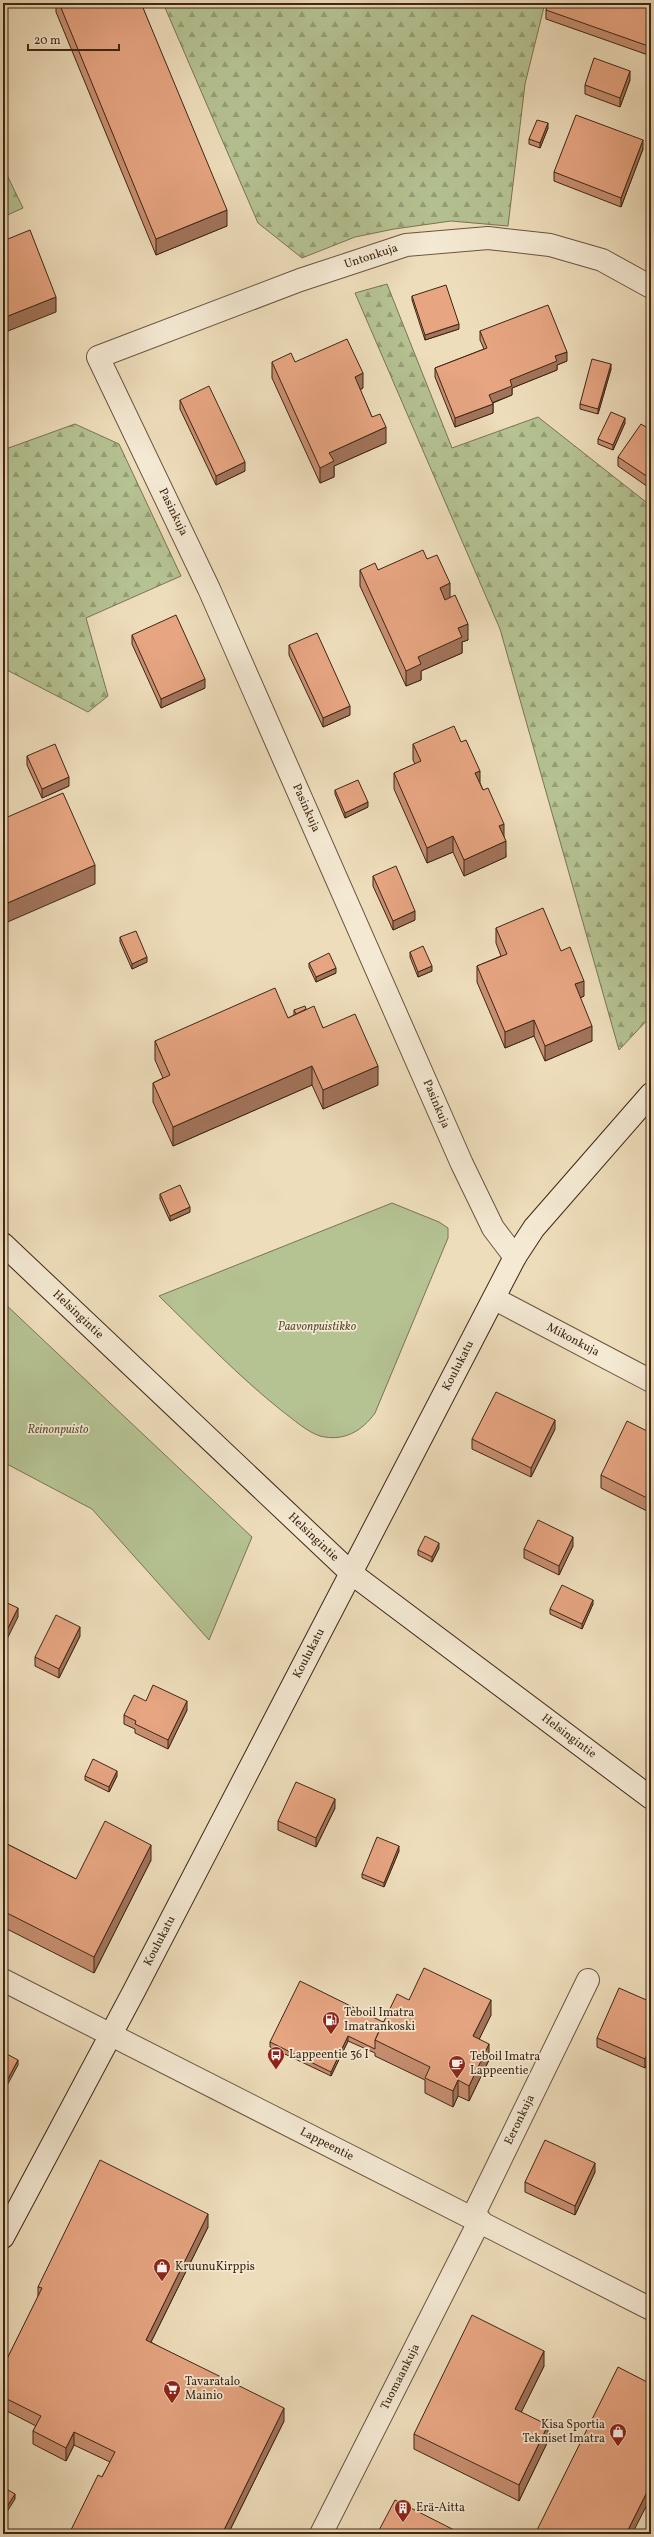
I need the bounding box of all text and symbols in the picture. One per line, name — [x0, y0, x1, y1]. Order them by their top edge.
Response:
scale bar — [28, 26, 119, 52]
text: 20 m — [34, 33, 61, 49]
street label: Untonkuja — [342, 240, 400, 273]
street label: Pasinkuja — [155, 485, 191, 539]
street label: Pasinkuja — [288, 781, 324, 835]
street label: Pasinkuja — [419, 1077, 453, 1131]
street label: Helsingintie — [49, 1287, 107, 1343]
park label: Paavonpuistikko — [278, 1319, 357, 1335]
street label: Mikonkuja — [544, 1319, 602, 1360]
street label: Koulukatu — [439, 1338, 478, 1394]
park label: Reinonpuisto — [27, 1422, 89, 1438]
street label: Helsingintie — [284, 1509, 343, 1566]
street label: Koulukatu — [290, 1625, 329, 1681]
street label: Helsingintie — [538, 1710, 600, 1762]
street label: Koulukatu — [140, 1913, 180, 1969]
place label: Teboil Imatra Imatrankoski — [344, 2005, 415, 2035]
fuel station icon: Teboil Imatra Imatrankoski — [321, 2010, 341, 2035]
bus stop icon: Lappeentie 36 I — [266, 2045, 286, 2070]
place label: Lappeentie 36 I — [289, 2047, 369, 2063]
place label: Teboil Imatra Lappeentie — [470, 2049, 540, 2079]
cafe icon: Teboil Imatra Lappeentie — [447, 2054, 467, 2079]
street label: Eeronkuja — [501, 2092, 539, 2148]
street label: Lappeentie — [297, 2124, 357, 2165]
shop icon: KruunuKirppis — [152, 2257, 172, 2282]
place label: KruunuKirppis — [175, 2259, 255, 2275]
street label: Tuomaankuja — [377, 2341, 424, 2413]
place label: Tavaratalo Mainio — [185, 2374, 240, 2404]
supermarket icon: Tavaratalo Mainio — [162, 2379, 182, 2404]
place label: Kisa Sportia Tekniset Imatra — [522, 2417, 605, 2447]
shop icon: Kisa Sportia Tekniset Imatra — [608, 2422, 628, 2447]
building icon: Erä-Aitta — [393, 2498, 413, 2523]
place label: Erä-Aitta — [416, 2500, 465, 2516]

